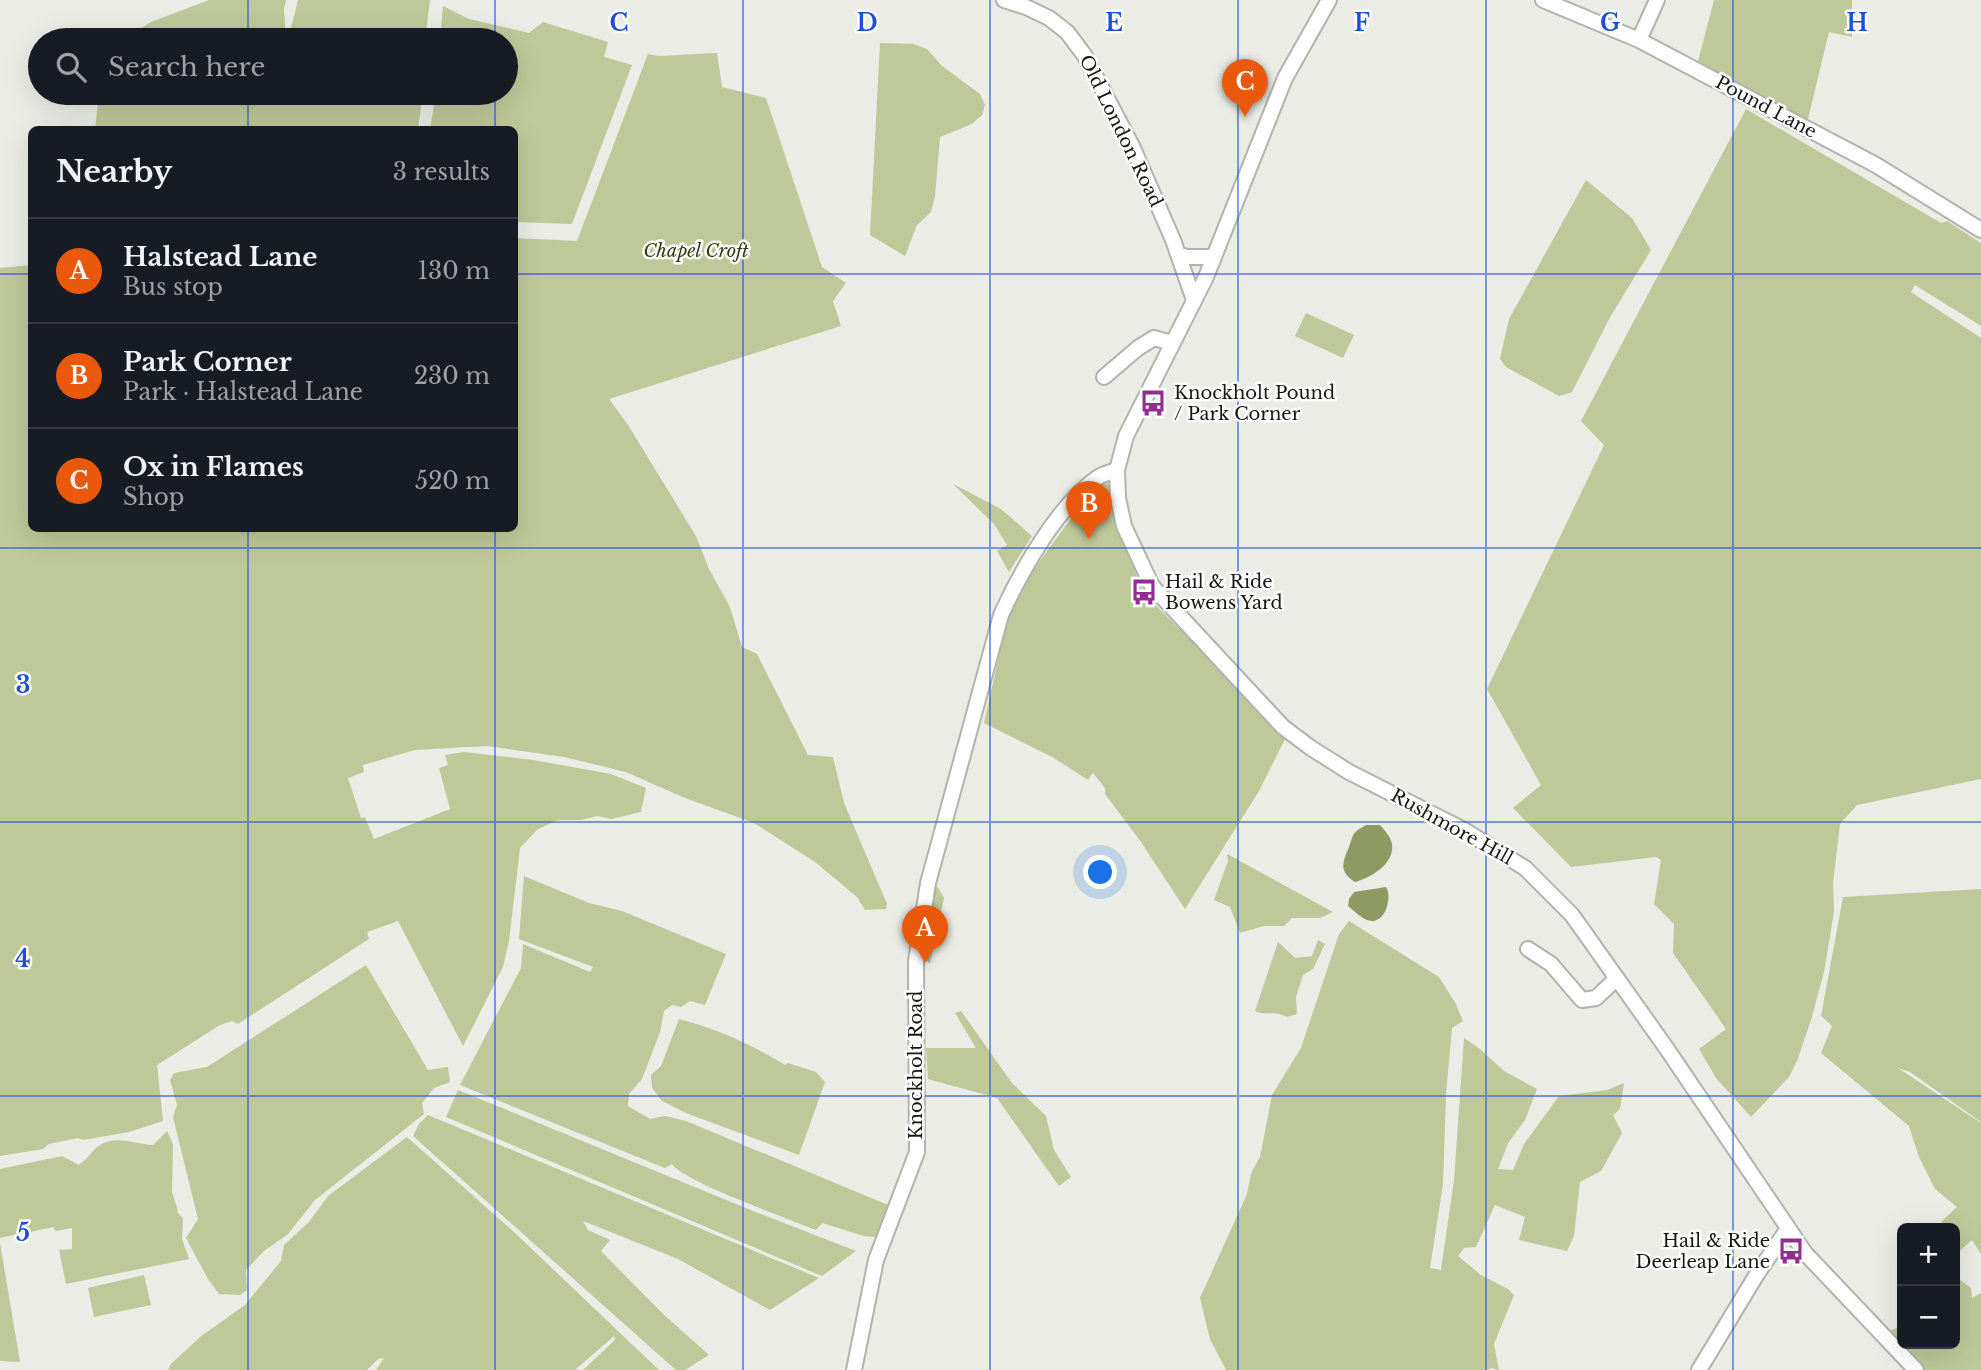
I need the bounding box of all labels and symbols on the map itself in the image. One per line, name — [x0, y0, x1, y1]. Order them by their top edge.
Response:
text: C — [610, 9, 628, 37]
text: D — [856, 9, 878, 37]
text: E — [1105, 9, 1123, 37]
text: F — [1354, 9, 1370, 37]
text: G — [1600, 9, 1620, 37]
text: H — [1846, 9, 1868, 37]
street label: Old London Road — [1075, 51, 1167, 211]
pin: C — [1222, 59, 1268, 117]
street label: Pound Lane — [1712, 71, 1820, 143]
park label: Chapel Croft — [644, 240, 749, 262]
place label: Knockholt Pound / Park Corner — [1174, 382, 1335, 425]
bus stop icon: Knockholt Pound / Park Corner — [1138, 388, 1168, 418]
pin: B — [1066, 481, 1112, 539]
place label: Hail & Ride Bowens Yard — [1165, 571, 1283, 614]
bus stop icon: Hail & Ride Bowens Yard — [1129, 577, 1159, 607]
text: 3 — [16, 671, 30, 699]
street label: Rushmore Hill — [1387, 784, 1517, 870]
your location — [1083, 855, 1117, 889]
pin: A — [902, 905, 948, 963]
text: 4 — [15, 945, 31, 973]
street label: Knockholt Road — [905, 991, 927, 1139]
text: 5 — [16, 1219, 30, 1247]
place label: Hail & Ride Deerleap Lane — [1636, 1230, 1770, 1273]
bus stop icon: Hail & Ride Deerleap Lane — [1776, 1236, 1806, 1266]

